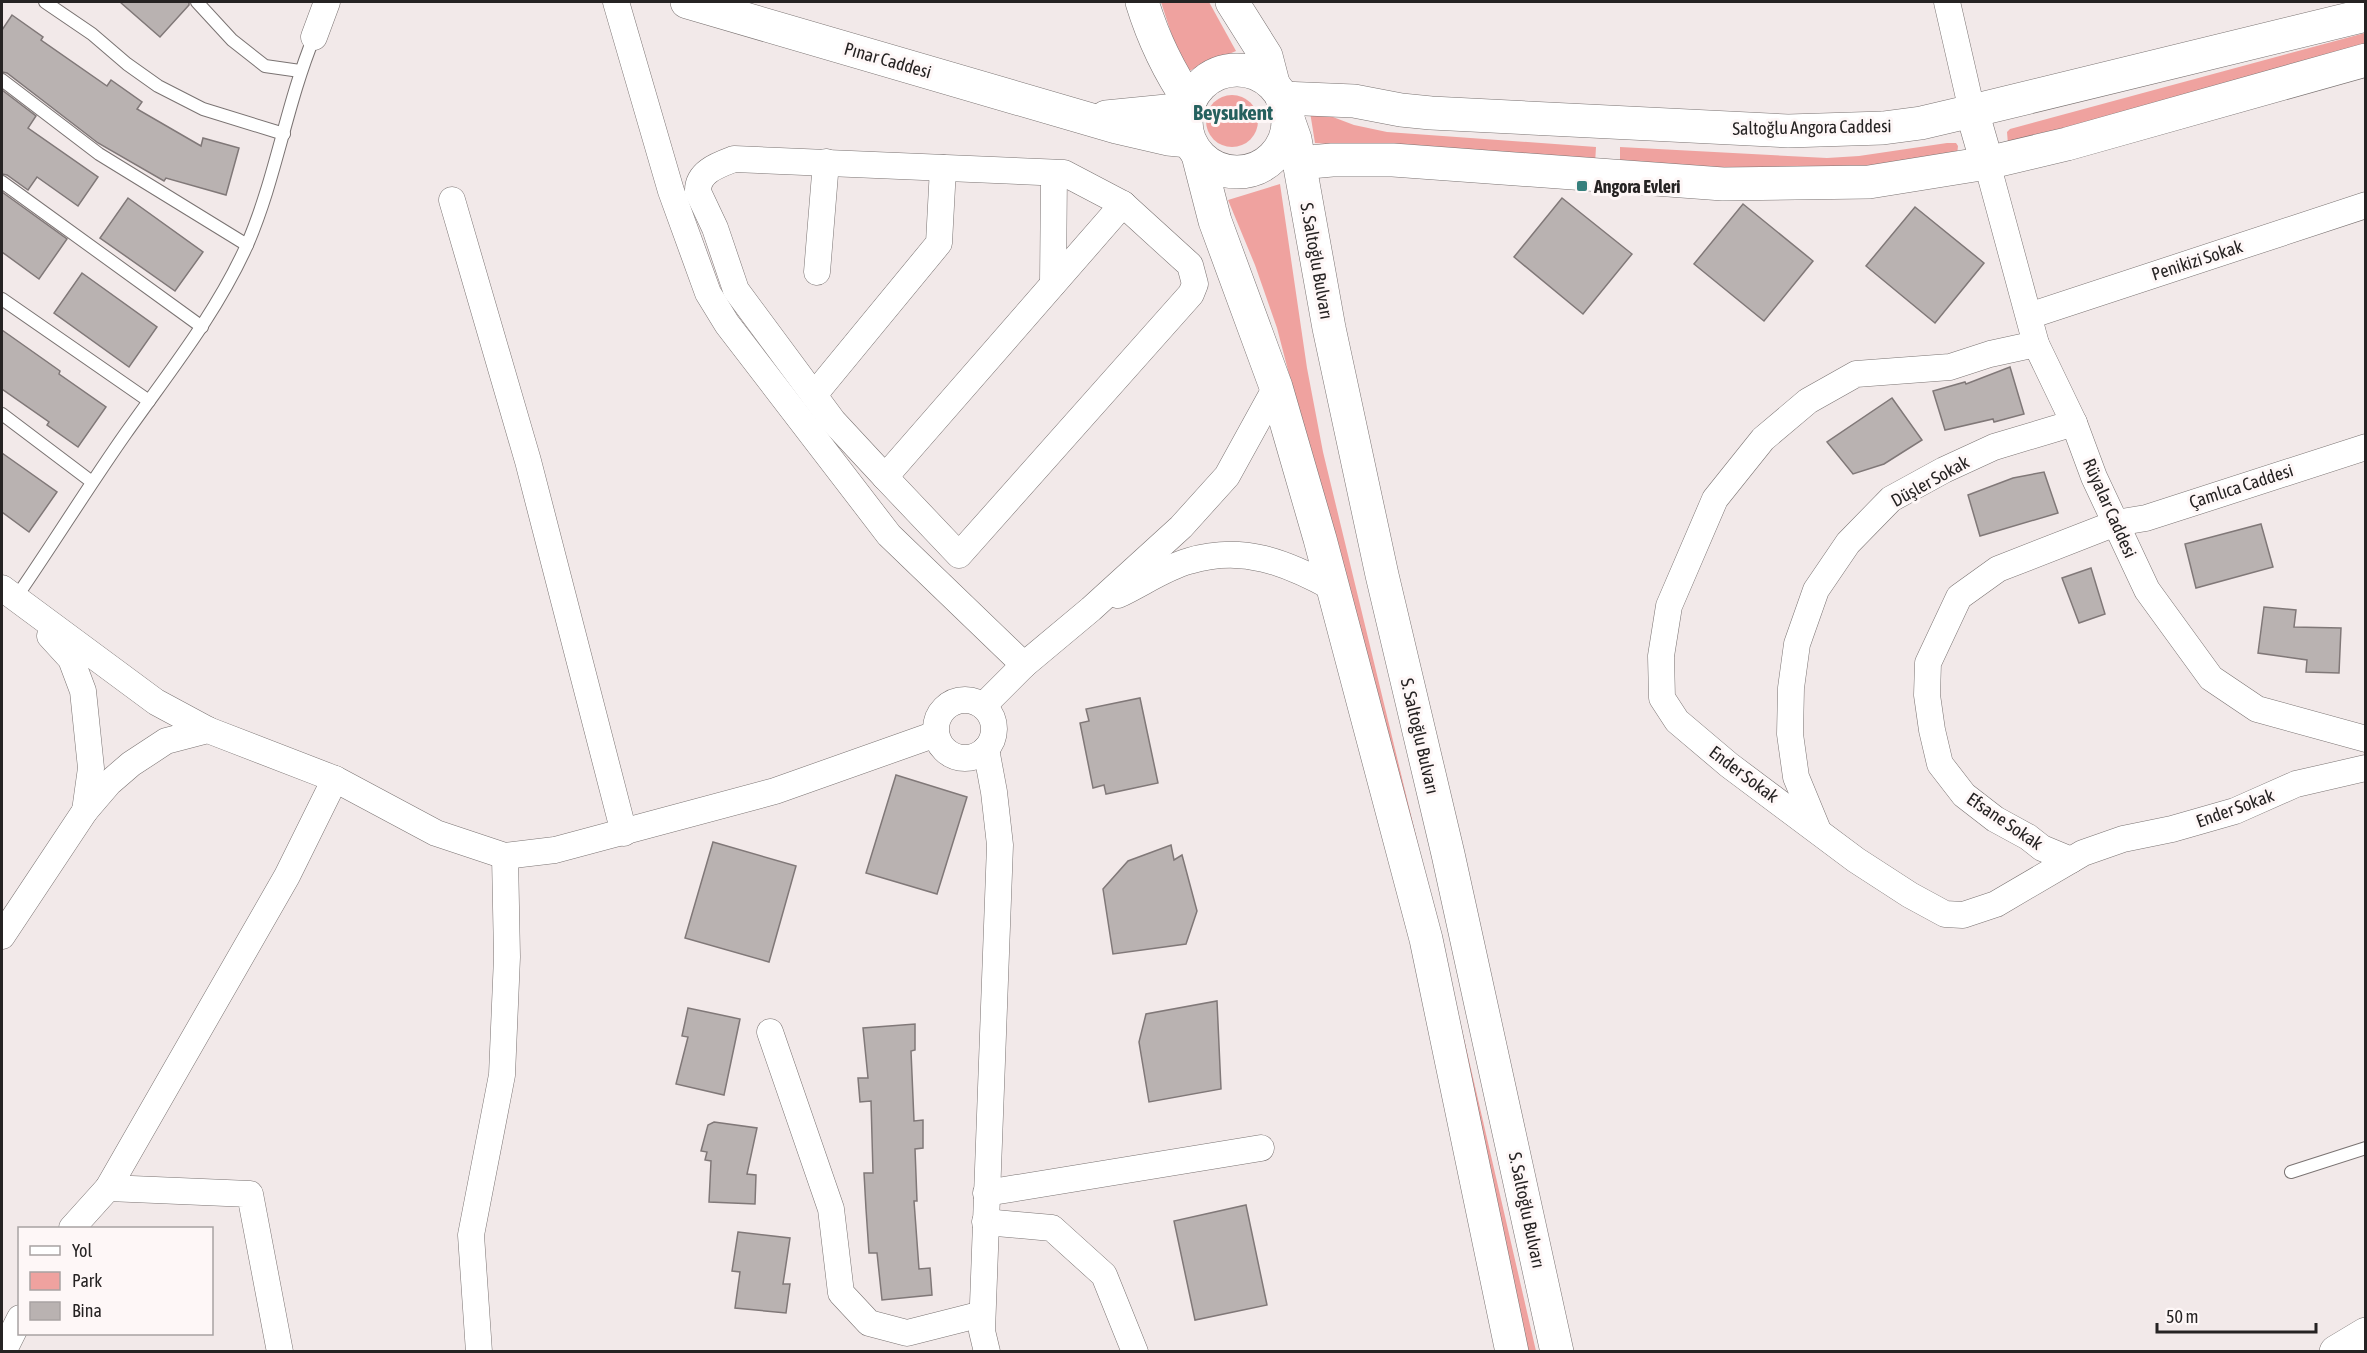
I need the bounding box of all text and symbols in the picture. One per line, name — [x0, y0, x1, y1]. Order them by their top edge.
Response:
street label: Pınar Caddesi — [842, 38, 934, 82]
district label: Beysukent — [1193, 100, 1273, 124]
street label: Saltoğlu Angora Caddesi — [1732, 115, 1892, 139]
place label: Angora Evleri — [1593, 176, 1680, 197]
marker: Angora Evleri — [1575, 179, 1589, 193]
street label: S. Saltoğlu Bulvarı — [1296, 201, 1338, 321]
street label: Penikizi Sokak — [2149, 235, 2245, 285]
street label: Düşler Sokak — [1887, 451, 1973, 511]
street label: Rüyalar Caddesi — [2079, 455, 2141, 561]
street label: Çamlıca Caddesi — [2186, 459, 2296, 513]
street label: S. Saltoğlu Bulvarı — [1397, 676, 1443, 796]
street label: Ender Sokak — [1705, 741, 1783, 807]
street label: Ender Sokak — [2193, 784, 2277, 832]
street label: Efsane Sokak — [1963, 788, 2047, 854]
street label: S. Saltoğlu Bulvarı — [1504, 1150, 1550, 1270]
legend — [18, 1227, 213, 1335]
text: Yol — [72, 1240, 92, 1261]
text: Park — [72, 1270, 102, 1291]
scale bar — [2157, 1296, 2316, 1334]
text: Bina — [72, 1300, 102, 1321]
text: 50 m — [2166, 1306, 2198, 1327]

